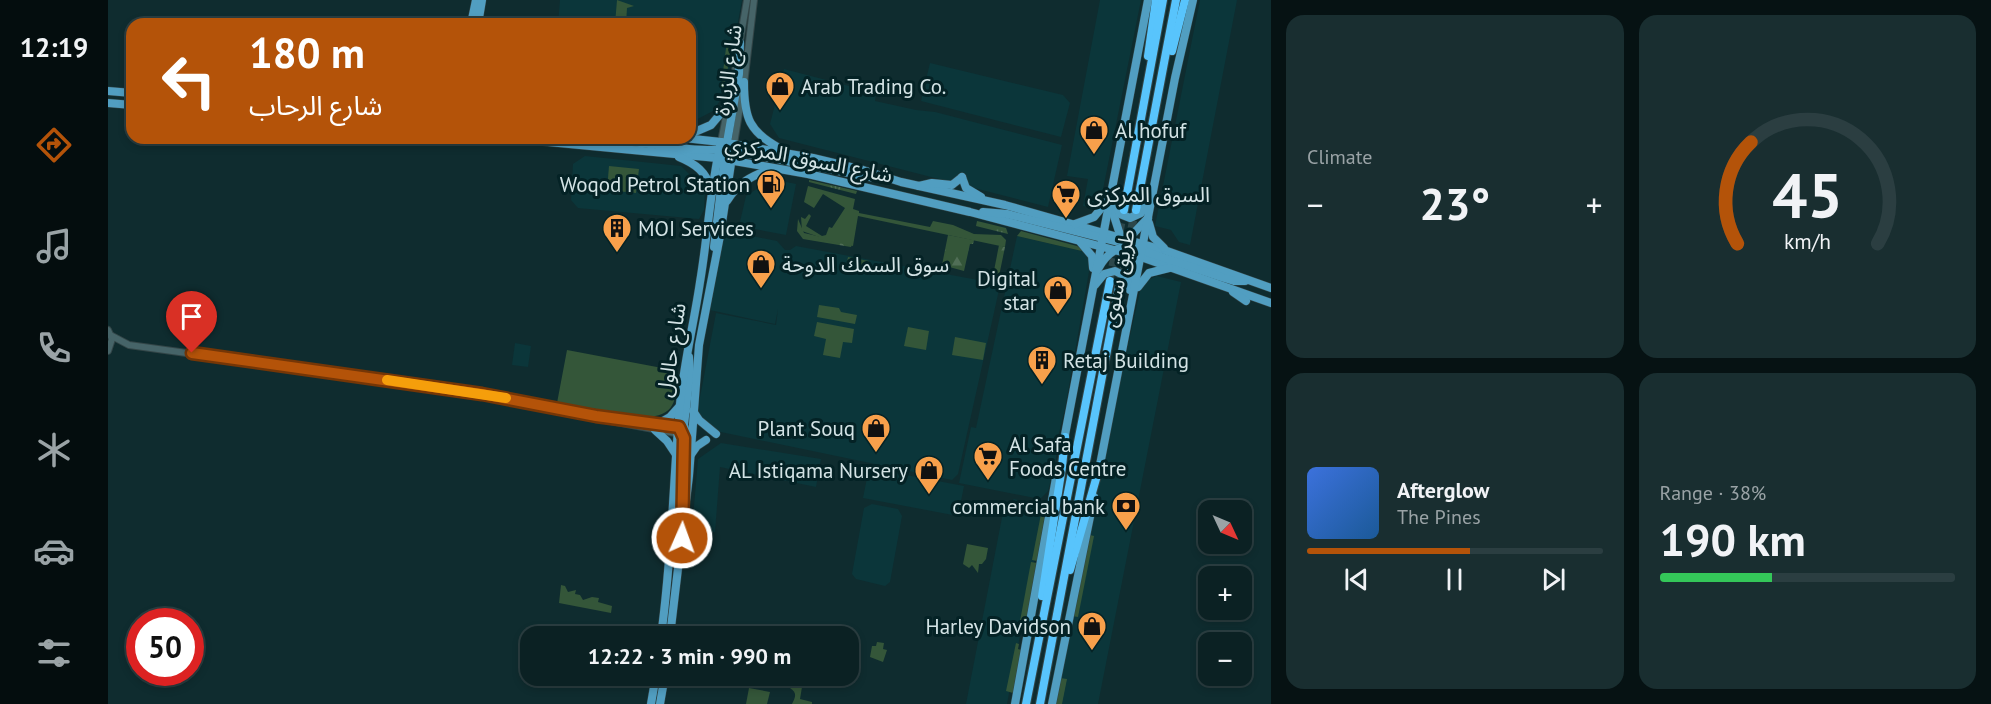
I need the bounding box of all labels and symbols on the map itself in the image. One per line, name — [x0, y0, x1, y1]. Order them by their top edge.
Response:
street label: شارع الزبارة — [708, 23, 750, 118]
shop icon: Arab Trading Co. — [764, 70, 796, 112]
place label: Arab Trading Co. — [801, 73, 946, 100]
shop icon: Al hofuf — [1078, 114, 1110, 156]
place label: Al hofuf — [1115, 117, 1188, 144]
street label: شارع السوق المركزي — [723, 130, 895, 191]
fuel station icon: Woqod Petrol Station — [755, 168, 787, 210]
place label: Woqod Petrol Station — [560, 171, 750, 198]
supermarket icon: السوق المركزى — [1050, 178, 1082, 220]
place label: السوق المركزى — [1087, 181, 1210, 208]
building icon: MOI Services — [601, 212, 633, 254]
place label: MOI Services — [638, 215, 754, 242]
street label: طريق سلوى — [1095, 227, 1141, 329]
shop icon: سوق السمك الدوحة — [745, 248, 777, 290]
place label: سوق السمك الدوحة — [782, 251, 949, 278]
place label: Digital star — [977, 265, 1037, 316]
shop icon: Digital star — [1042, 274, 1074, 316]
pin — [166, 291, 217, 353]
street label: شارع حالول — [650, 301, 694, 399]
building icon: Retaj Building — [1026, 344, 1058, 386]
place label: Retaj Building — [1063, 347, 1189, 374]
shop icon: Plant Souq — [860, 412, 892, 454]
place label: Plant Souq — [757, 415, 855, 442]
place label: Al Safa Foods Centre — [1009, 431, 1126, 482]
supermarket icon: Al Safa Foods Centre — [972, 440, 1004, 482]
shop icon: AL Istiqama Nursery — [913, 454, 945, 496]
place label: AL Istiqama Nursery — [729, 457, 908, 484]
bank icon: commercial bank — [1110, 490, 1142, 532]
place label: commercial bank — [952, 493, 1105, 520]
north arrow — [1198, 500, 1252, 554]
position arrow — [650, 506, 714, 570]
speed limit sign: 50 — [126, 608, 204, 686]
shop icon: Harley Davidson — [1076, 610, 1108, 652]
place label: Harley Davidson — [926, 613, 1071, 640]

